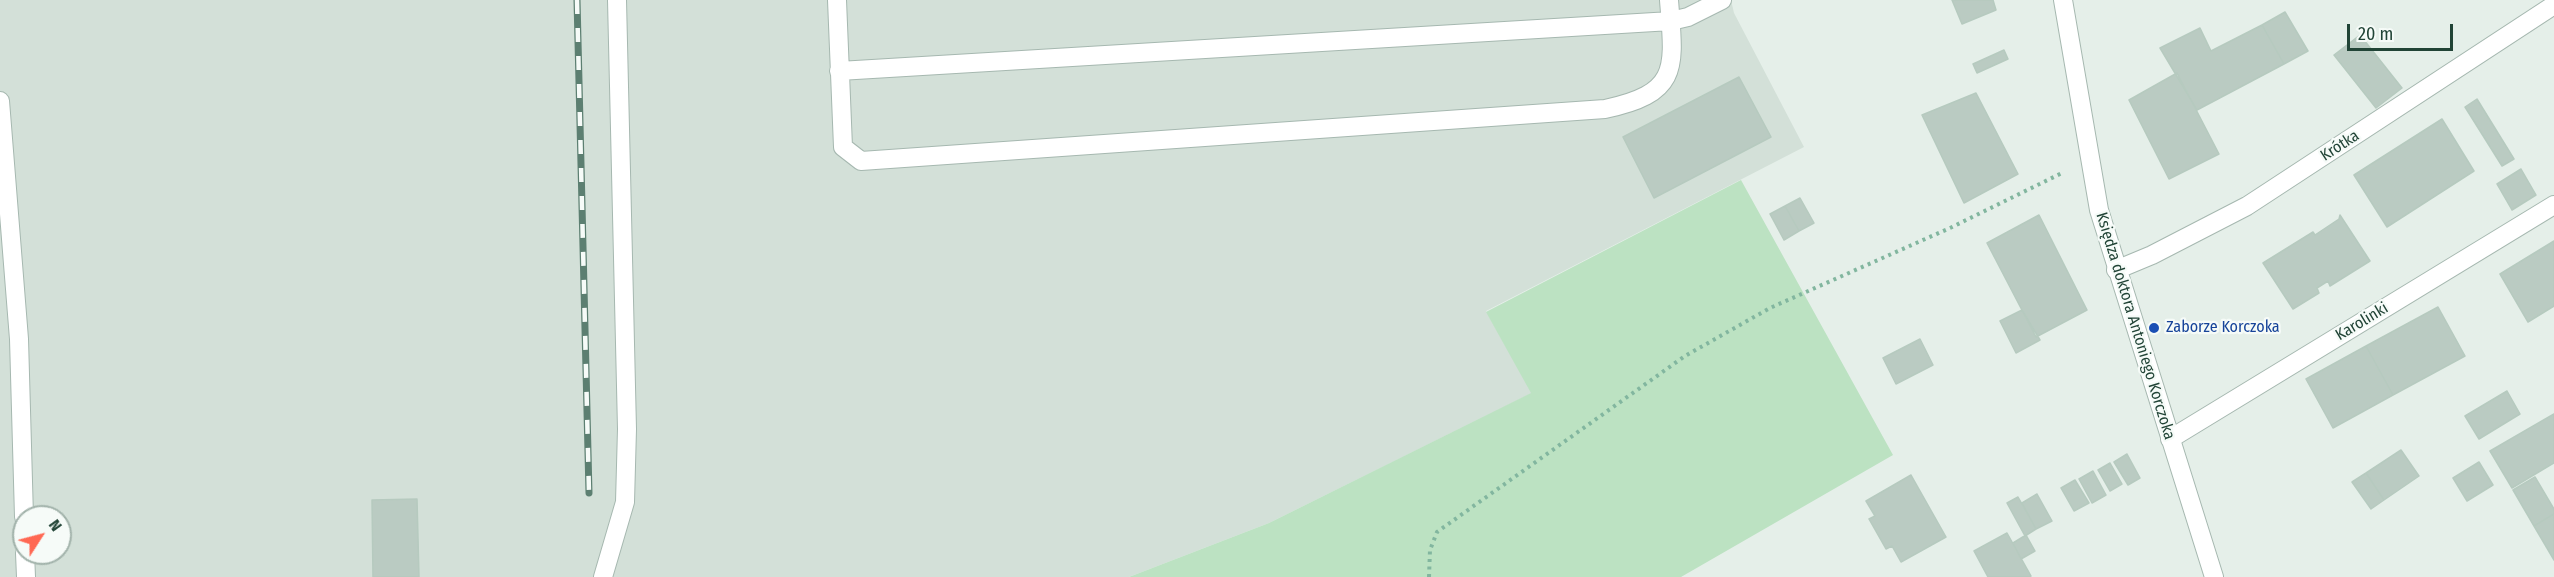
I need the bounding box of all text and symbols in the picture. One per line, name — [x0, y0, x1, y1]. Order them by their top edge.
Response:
scale bar — [2350, 12, 2456, 50]
text: 20 m — [2358, 23, 2393, 45]
street label: Krótka — [2317, 126, 2363, 166]
street label: Księdza doktora Antoniego Korczoka — [2091, 210, 2179, 442]
street label: Karolinki — [2332, 299, 2392, 345]
place label: Zaborze Korczoka — [2166, 318, 2280, 338]
marker: Zaborze Korczoka — [2147, 321, 2161, 335]
north arrow — [12, 505, 72, 565]
text: N — [45, 516, 66, 535]

